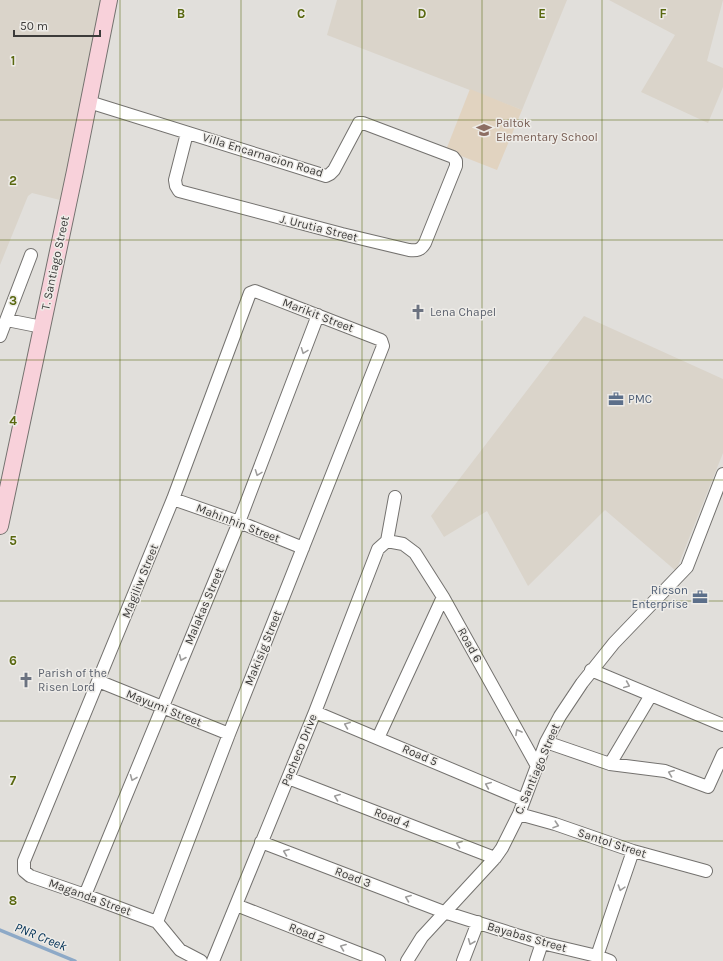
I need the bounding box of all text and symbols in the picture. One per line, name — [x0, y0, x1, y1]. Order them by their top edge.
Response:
text: B — [177, 6, 185, 21]
text: C — [297, 6, 305, 21]
text: D — [418, 6, 427, 21]
text: E — [538, 6, 546, 21]
text: F — [659, 6, 667, 21]
scale bar — [14, 12, 100, 38]
text: 50 m — [20, 19, 48, 33]
text: 1 — [11, 53, 15, 68]
place label: Paltok Elementary School — [496, 116, 598, 144]
school or university icon: Paltok Elementary School — [475, 121, 493, 139]
street label: Villa Encarnacion Road — [201, 130, 325, 180]
text: 2 — [9, 173, 17, 188]
street label: J. Urutia Street — [279, 212, 360, 245]
street label: T. Santiago Street — [38, 214, 72, 311]
text: 3 — [9, 293, 17, 308]
street label: Marikit Street — [280, 295, 356, 335]
church icon: Lena Chapel — [409, 303, 427, 321]
place label: Lena Chapel — [430, 305, 496, 319]
one-way arrow — [300, 348, 308, 355]
office icon: PMC — [607, 390, 625, 408]
place label: PMC — [628, 392, 652, 406]
text: 4 — [9, 413, 17, 428]
one-way arrow — [254, 469, 262, 476]
street label: Mahinhin Street — [194, 501, 282, 546]
text: 5 — [9, 533, 17, 548]
street label: Magiliw Street — [119, 542, 161, 620]
street label: Malakas Street — [181, 565, 227, 647]
place label: Ricson Enterprise — [632, 583, 688, 611]
office icon: Ricson Enterprise — [691, 588, 709, 606]
street label: Makisig Street — [242, 608, 285, 688]
street label: Road 6 — [455, 625, 485, 665]
text: 6 — [9, 653, 17, 668]
one-way arrow — [179, 654, 187, 662]
place label: Parish of the Risen Lord — [38, 666, 107, 694]
church icon: Parish of the Risen Lord — [17, 671, 35, 689]
one-way arrow — [624, 681, 631, 689]
street label: Mayumi Street — [124, 686, 204, 730]
street label: Pacheco Drive — [278, 712, 320, 788]
one-way arrow — [343, 721, 350, 729]
street label: C. Santiago Street — [512, 721, 563, 817]
one-way arrow — [516, 728, 523, 736]
street label: Road 5 — [400, 741, 440, 769]
one-way arrow — [668, 770, 675, 778]
text: 7 — [10, 773, 17, 788]
one-way arrow — [129, 775, 137, 782]
one-way arrow — [485, 781, 492, 789]
one-way arrow — [334, 793, 341, 801]
street label: Road 4 — [372, 805, 412, 831]
one-way arrow — [553, 820, 560, 829]
street label: Santol Street — [576, 825, 649, 861]
one-way arrow — [455, 840, 462, 848]
one-way arrow — [283, 848, 290, 856]
street label: Road 3 — [333, 864, 373, 890]
street label: Maganda Street — [47, 876, 134, 919]
one-way arrow — [617, 884, 626, 891]
text: 8 — [9, 893, 17, 908]
one-way arrow — [404, 894, 411, 902]
water label: PNR Creek — [13, 919, 69, 954]
street label: Bayabas Street — [486, 919, 569, 955]
street label: Road 2 — [287, 920, 327, 946]
one-way arrow — [467, 938, 475, 945]
one-way arrow — [339, 943, 346, 951]

